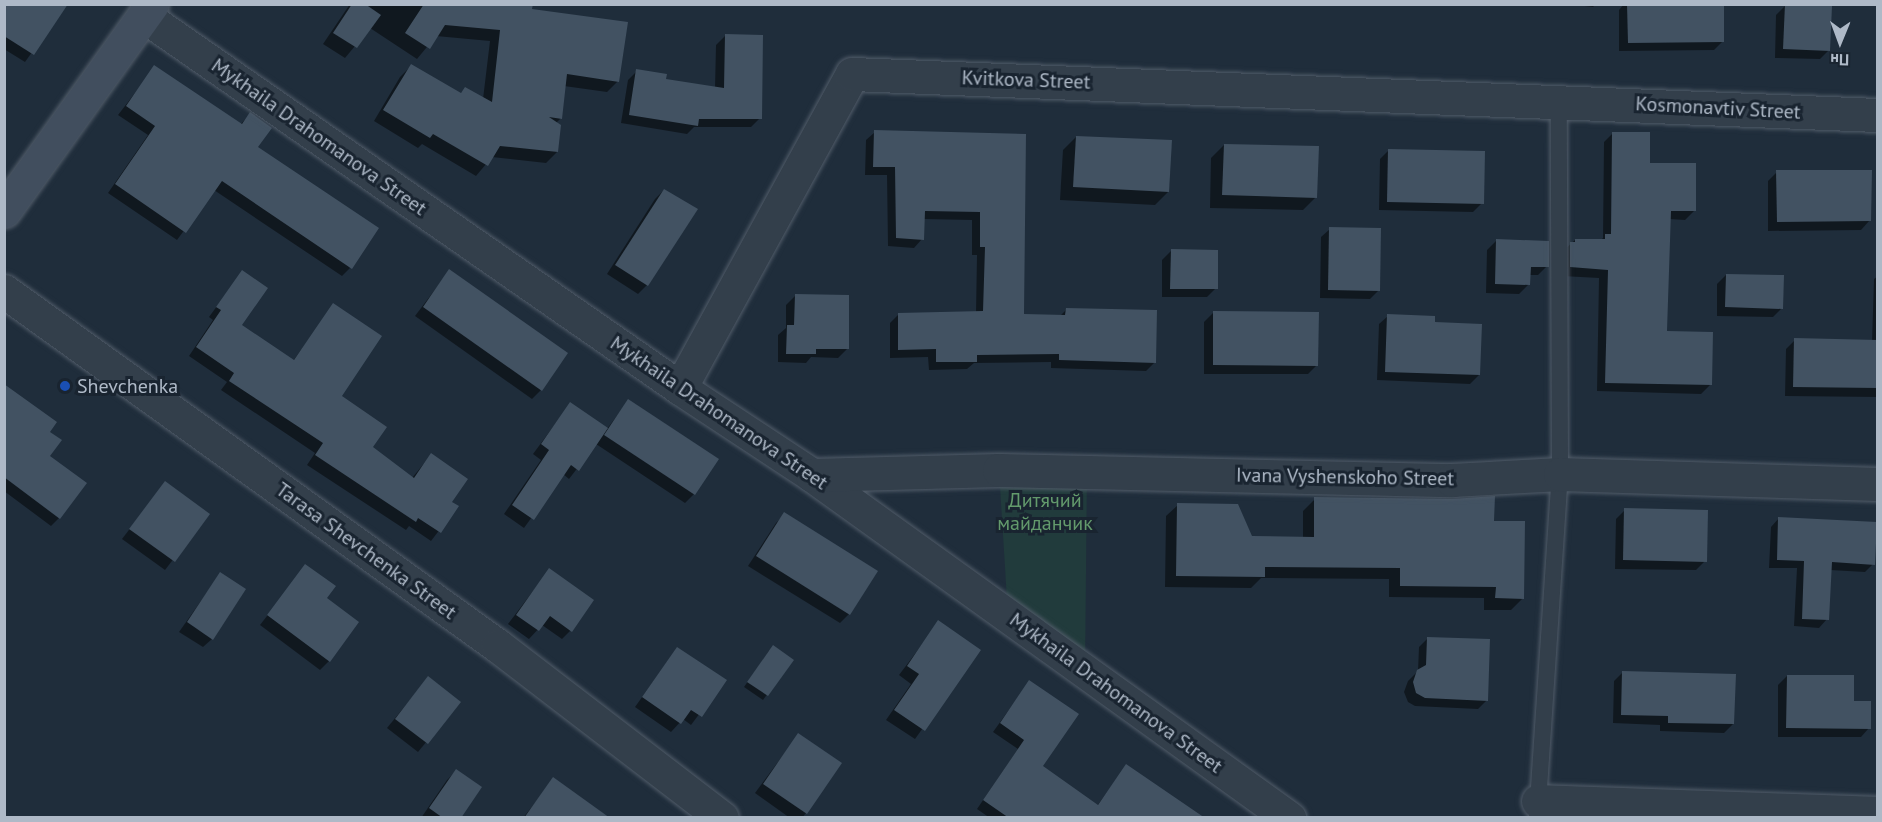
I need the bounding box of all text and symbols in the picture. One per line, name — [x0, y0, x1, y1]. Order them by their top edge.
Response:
north arrow — [1810, 12, 1870, 72]
text: Пн — [1830, 50, 1849, 70]
street label: Mykhaila Drahomanova Street — [207, 53, 431, 221]
street label: Kvitkova Street — [961, 66, 1091, 94]
street label: Kosmonavtiv Street — [1634, 92, 1802, 124]
street label: Mykhaila Drahomanova Street — [606, 331, 832, 495]
place label: Shevchenka — [77, 374, 178, 398]
marker: Shevchenka — [58, 379, 72, 393]
street label: Ivana Vyshenskoho Street — [1235, 463, 1455, 491]
street label: Tarasa Shevchenka Street — [271, 478, 461, 624]
park label: Дитячий майданчик — [997, 489, 1093, 536]
street label: Mykhaila Drahomanova Street — [1005, 608, 1227, 778]

